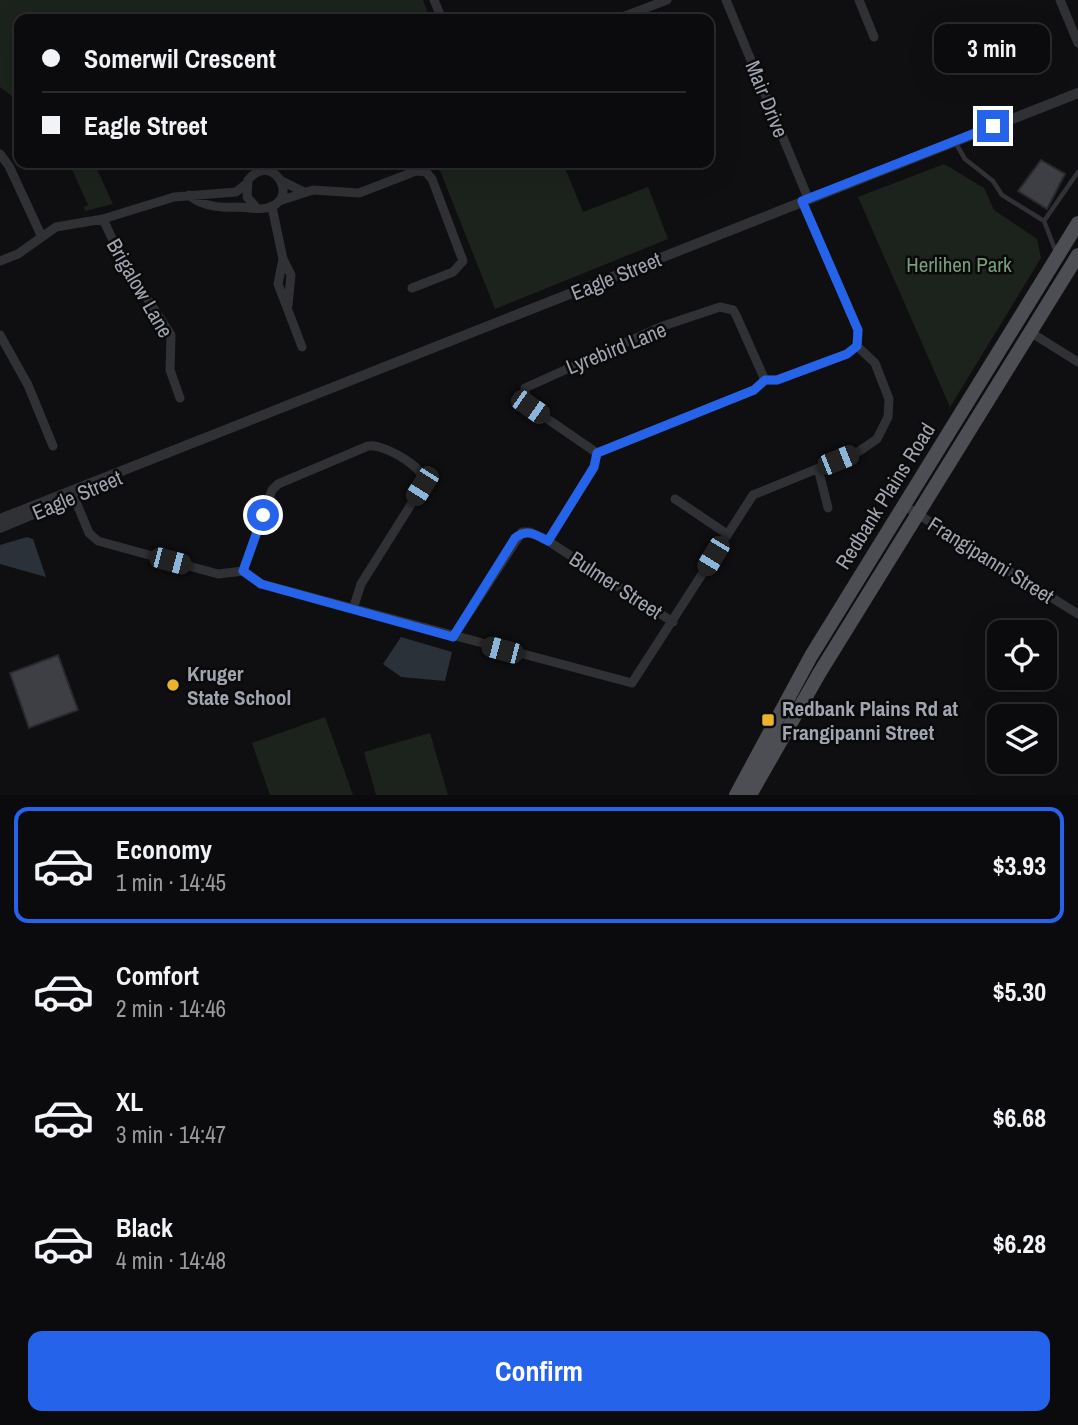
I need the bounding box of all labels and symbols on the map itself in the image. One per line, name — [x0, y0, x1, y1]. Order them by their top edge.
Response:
callout: 3 min — [935, 24, 1051, 74]
street label: Mair Drive — [739, 56, 795, 142]
route end — [977, 110, 1009, 142]
street label: Brigalow Lane — [100, 233, 180, 343]
street label: Eagle Street — [567, 245, 666, 307]
park label: Herlihen Park — [906, 250, 1012, 279]
street label: Lyrebird Lane — [562, 315, 670, 381]
car — [507, 386, 554, 428]
street label: Redbank Plains Road — [828, 417, 942, 575]
car — [815, 442, 862, 478]
street label: Eagle Street — [28, 463, 126, 527]
car — [402, 463, 443, 509]
route start — [247, 499, 279, 531]
street label: Frangipanni Street — [922, 510, 1060, 610]
car — [694, 533, 733, 579]
street label: Bulmer Street — [564, 544, 668, 626]
car — [147, 545, 194, 577]
car — [479, 634, 526, 666]
place label: Kruger State School — [187, 659, 291, 712]
marker: Kruger State School — [165, 677, 181, 693]
place label: Redbank Plains Rd at Frangipanni Street — [782, 694, 958, 747]
marker: Redbank Plains Rd at Frangipanni Street — [760, 712, 776, 728]

